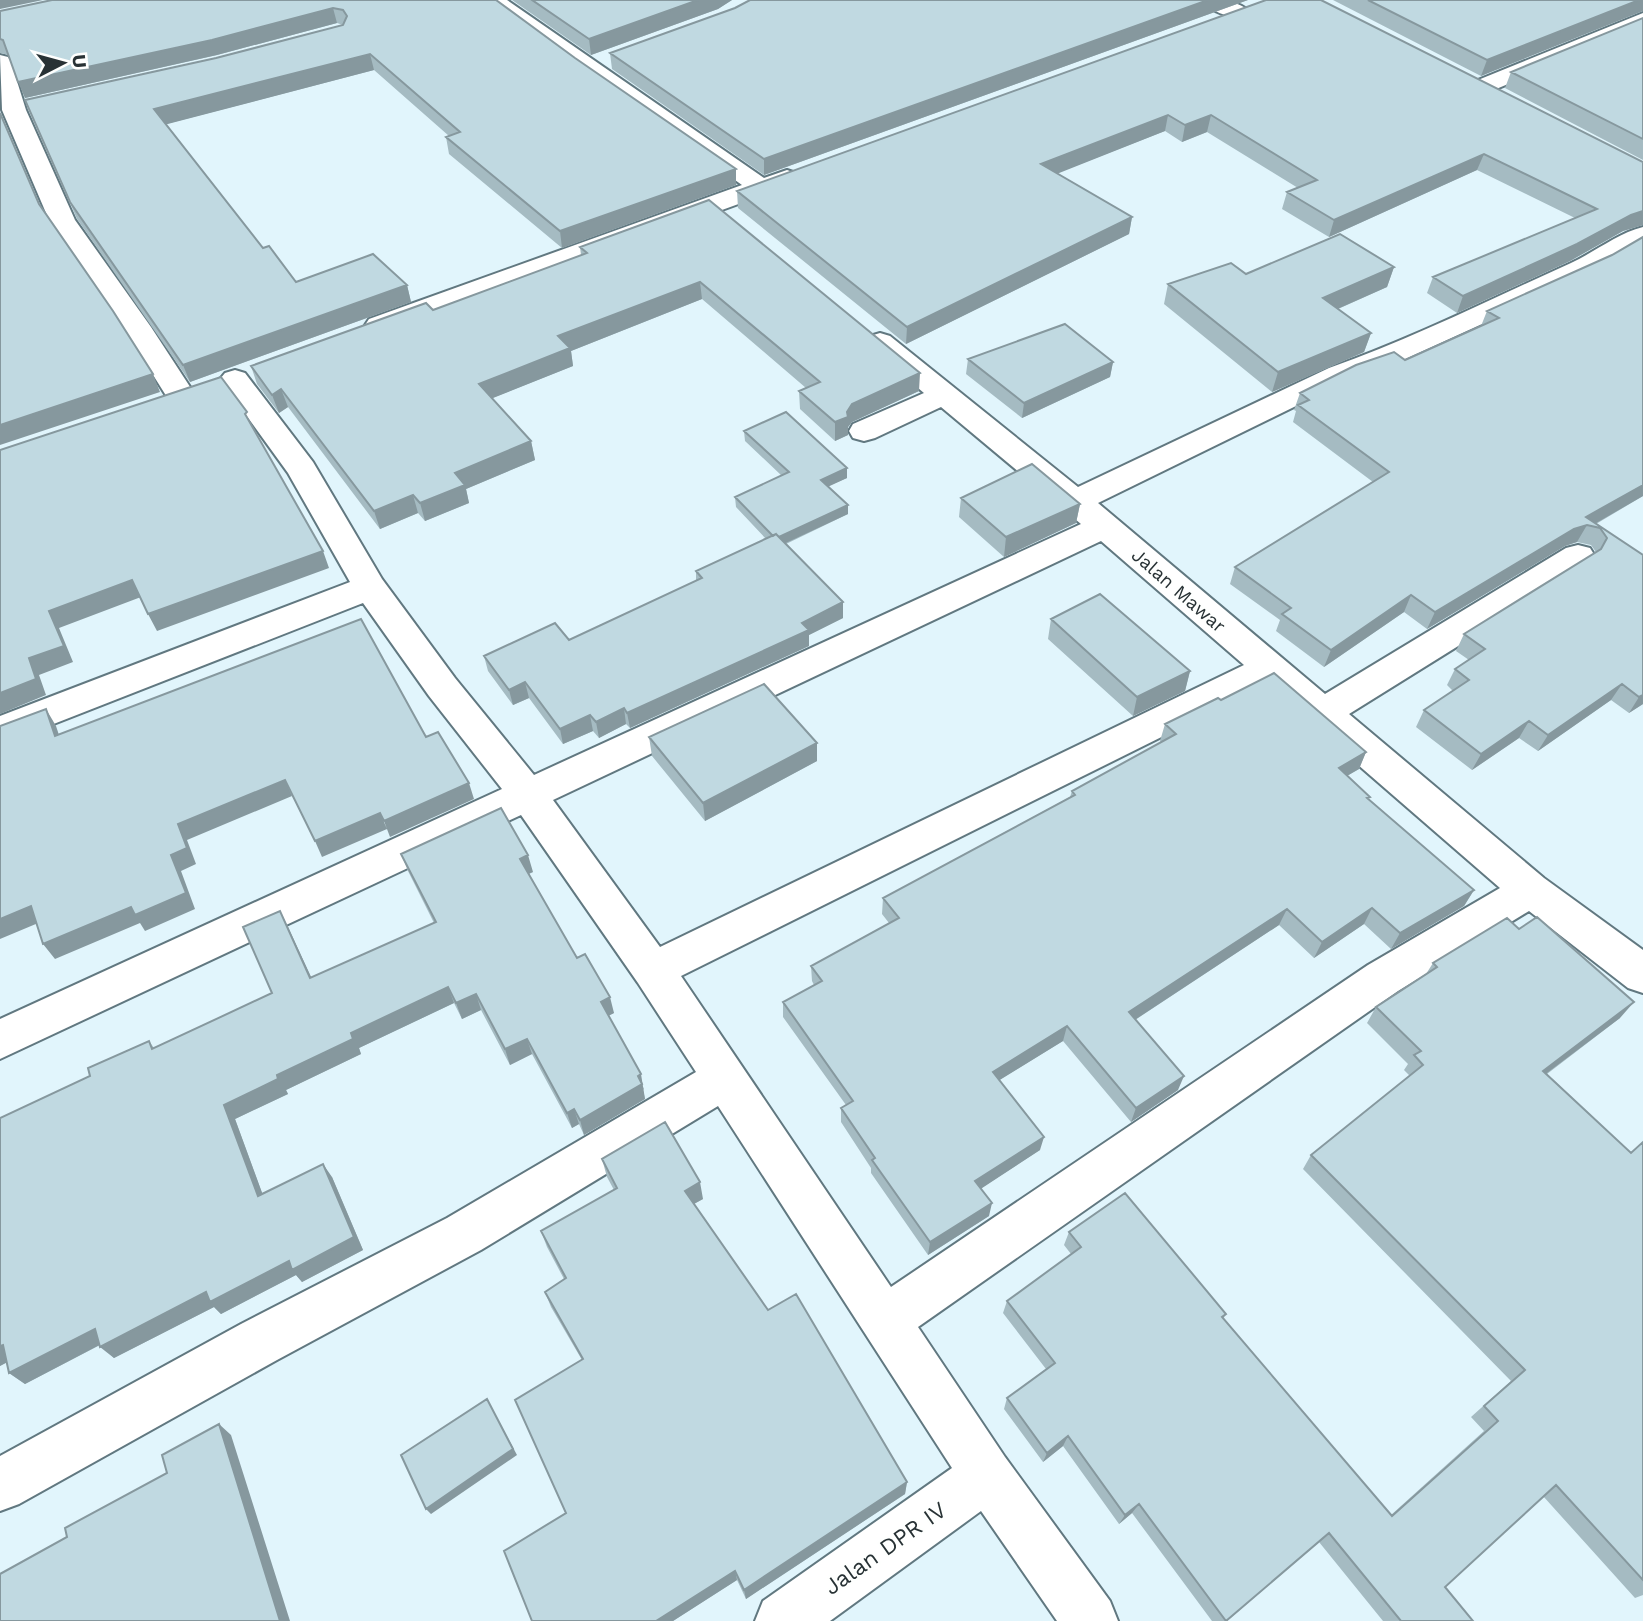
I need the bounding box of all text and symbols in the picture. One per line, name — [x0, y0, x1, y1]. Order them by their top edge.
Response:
north arrow — [28, 28, 98, 98]
text: U — [67, 53, 92, 69]
street label: Jalan Mawar — [1127, 543, 1230, 638]
street label: Jalan DPR IV — [819, 1496, 952, 1601]

